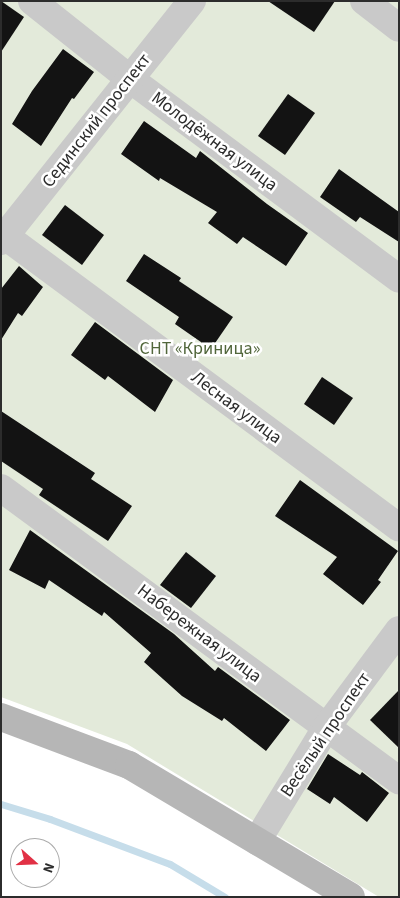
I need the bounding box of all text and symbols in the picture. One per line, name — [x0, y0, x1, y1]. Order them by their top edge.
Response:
street label: Сединский проспект — [38, 50, 156, 192]
street label: Молодёжная улица — [147, 88, 281, 196]
park label: СНТ «Криница» — [140, 338, 260, 360]
street label: Лесная улица — [186, 367, 286, 449]
street label: Набережная улица — [133, 580, 265, 688]
street label: Весёлый проспект — [276, 669, 376, 801]
north arrow — [10, 838, 60, 888]
text: N — [37, 860, 59, 876]

